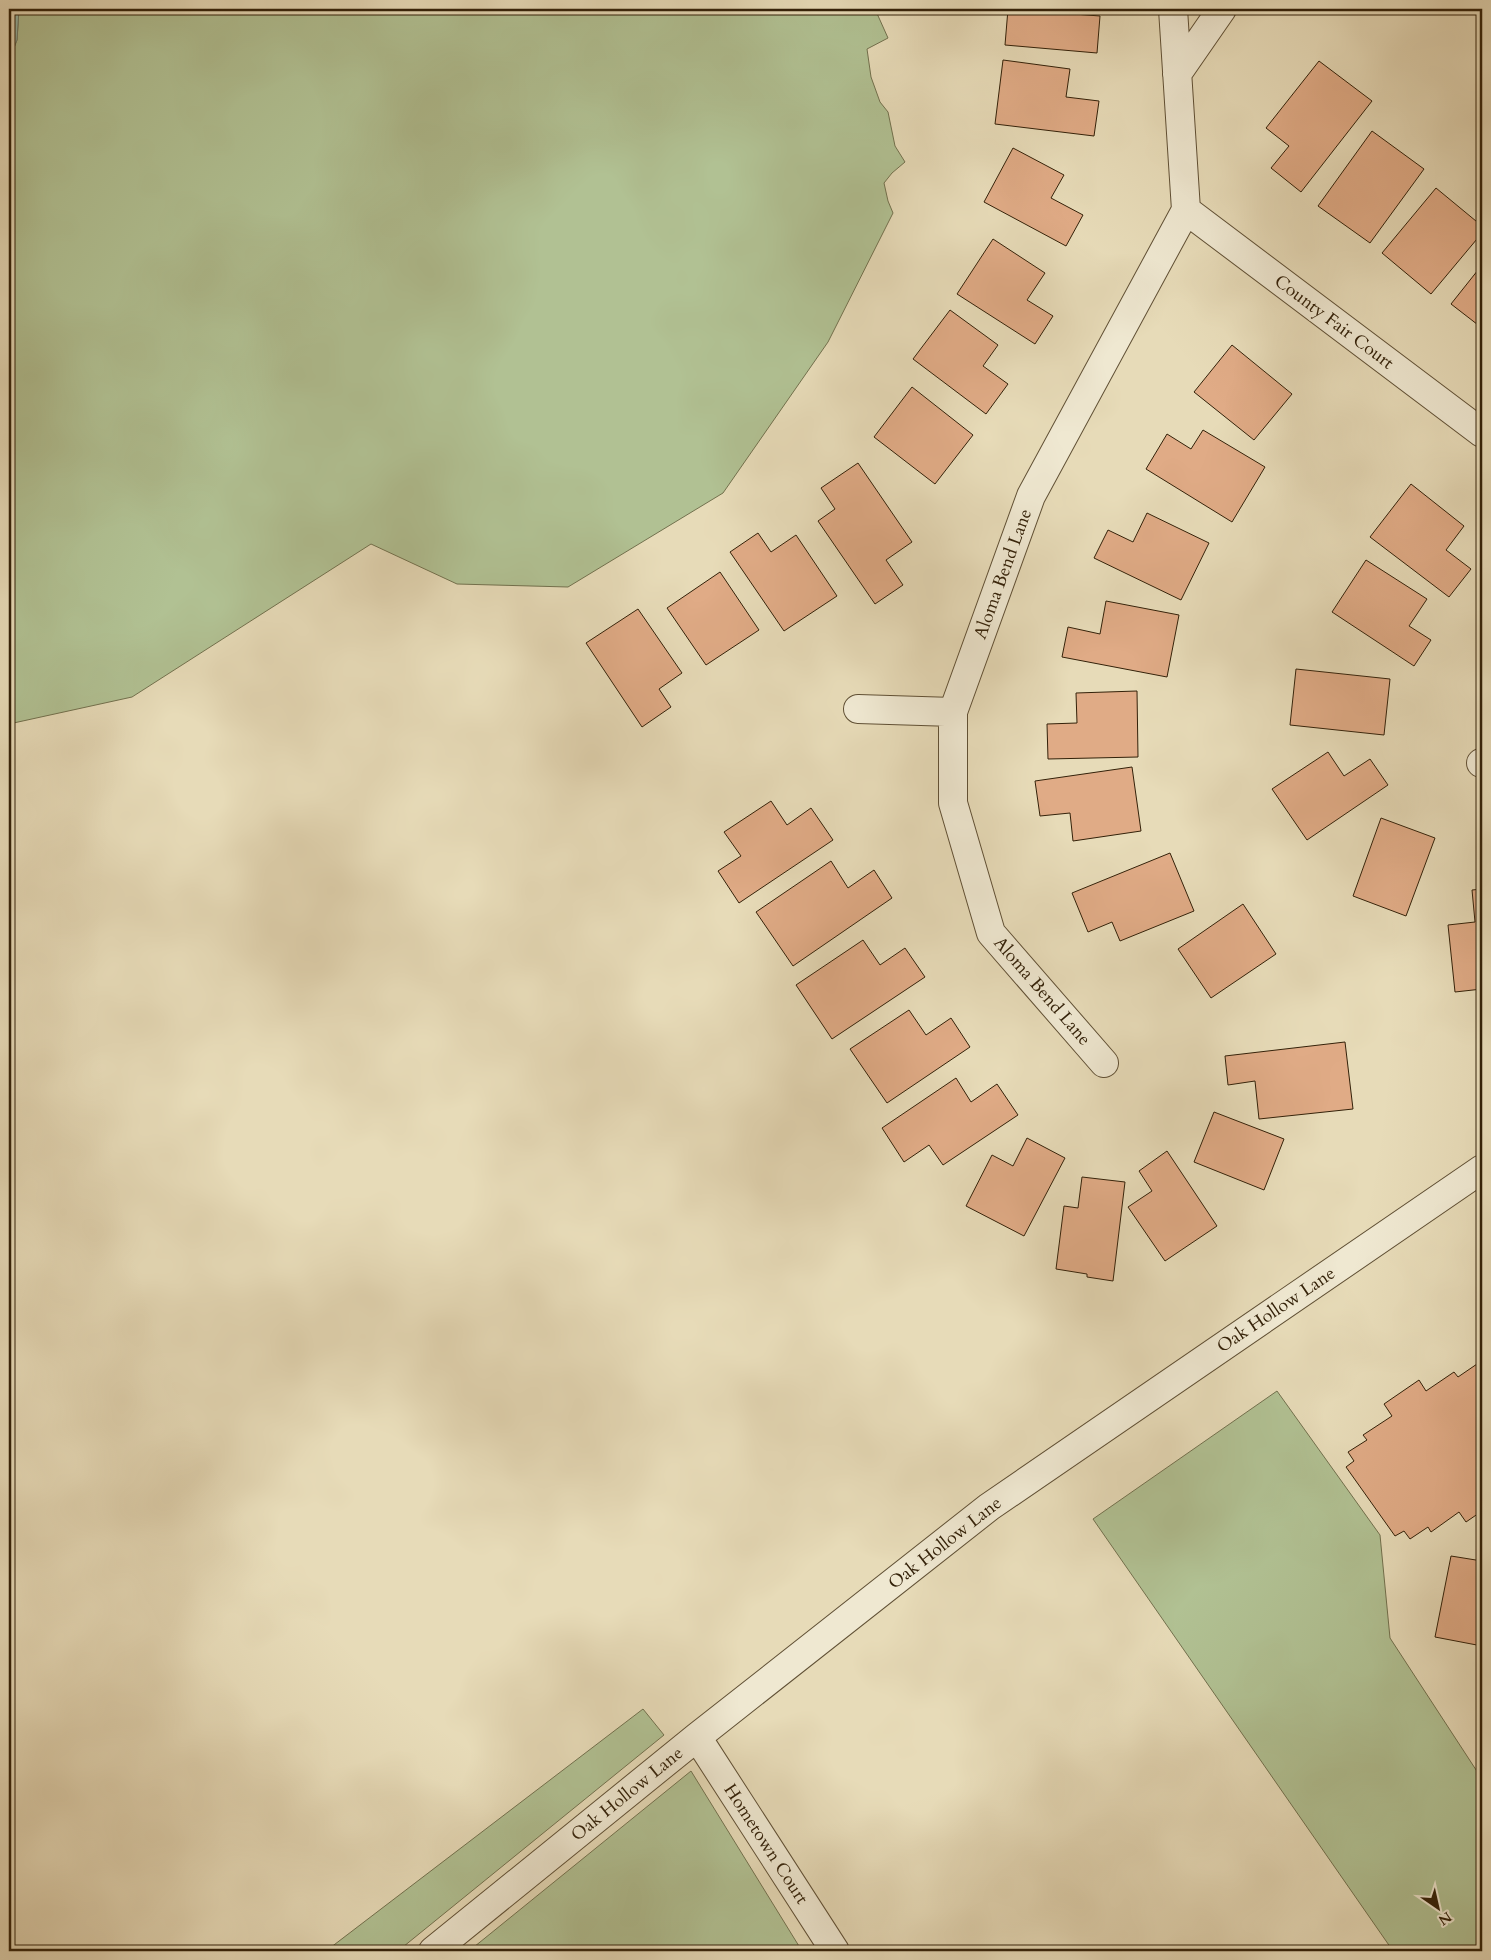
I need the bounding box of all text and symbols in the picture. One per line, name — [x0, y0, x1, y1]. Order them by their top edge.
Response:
street label: County Fair Court — [1269, 269, 1399, 375]
street label: Aloma Bend Lane — [968, 505, 1038, 643]
street label: Aloma Bend Lane — [988, 931, 1096, 1051]
street label: Oak Hollow Lane — [1212, 1261, 1340, 1359]
street label: Oak Hollow Lane — [883, 1491, 1007, 1595]
street label: Oak Hollow Lane — [566, 1741, 688, 1847]
street label: Hometown Court — [718, 1779, 814, 1909]
north arrow — [1414, 1882, 1464, 1932]
text: N — [1435, 1907, 1455, 1930]

